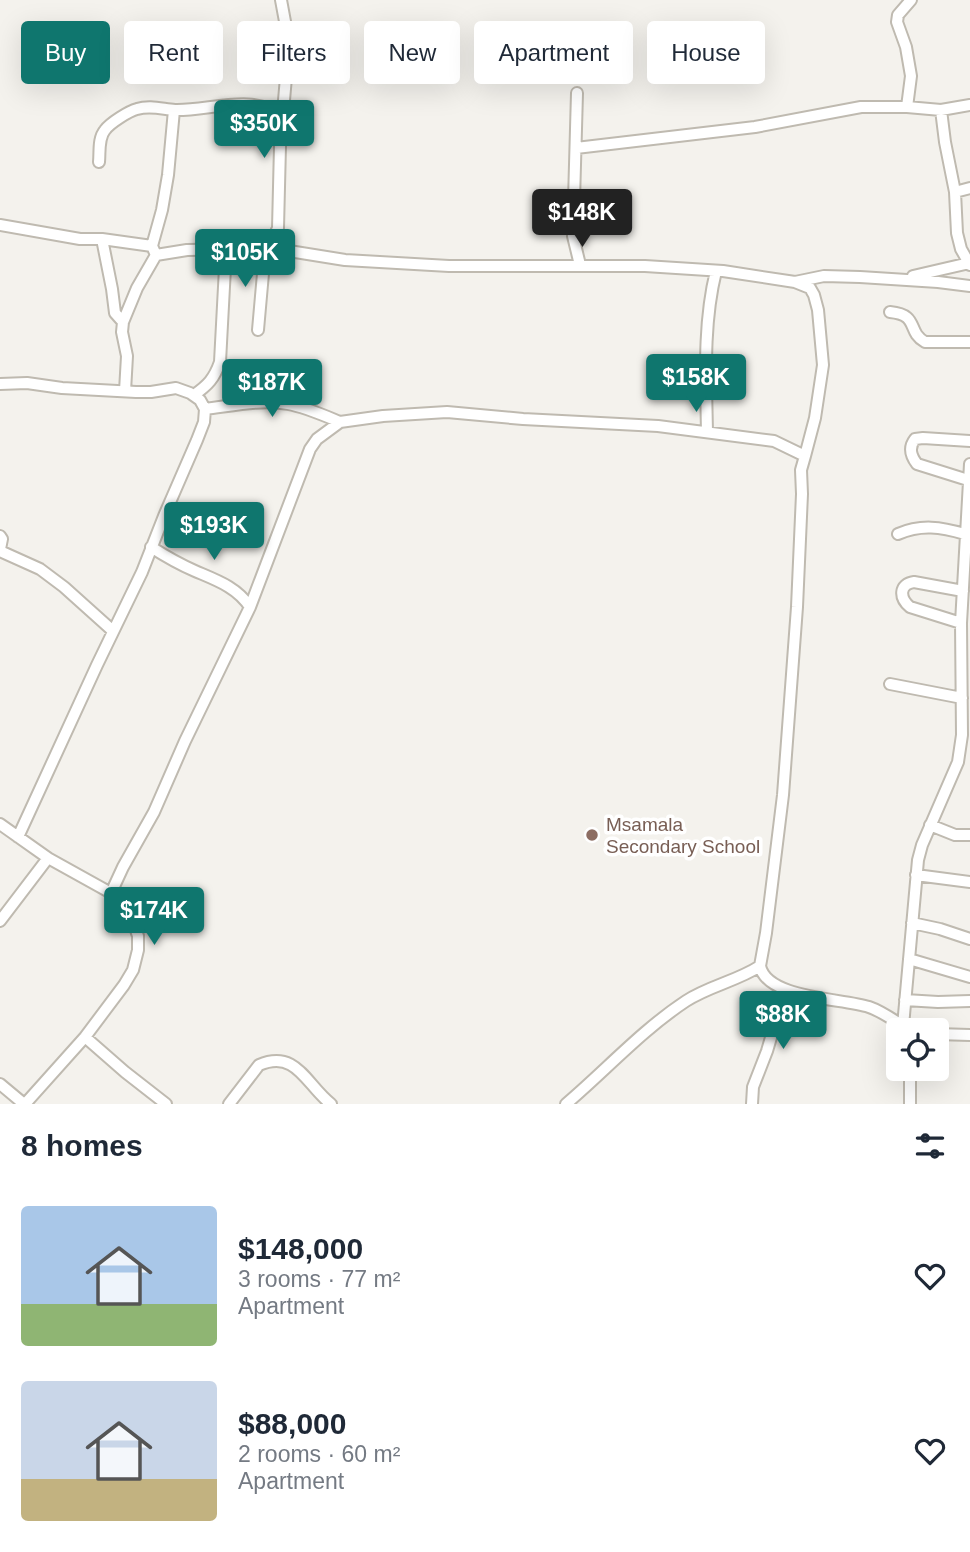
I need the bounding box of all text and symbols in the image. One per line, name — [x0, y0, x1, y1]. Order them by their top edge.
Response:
chip: Buy — [21, 21, 110, 84]
chip: Rent — [124, 21, 223, 84]
chip: Filters — [237, 21, 350, 84]
chip: New — [364, 21, 460, 84]
chip: Apartment — [474, 21, 633, 84]
chip: House — [647, 21, 765, 84]
pin: $350K — [215, 100, 313, 160]
text: $350K — [230, 110, 298, 136]
pin: $148K — [533, 190, 631, 249]
text: $148K — [548, 199, 616, 225]
pin: $105K — [196, 230, 294, 289]
text: $105K — [211, 239, 279, 265]
pin: $158K — [647, 354, 745, 414]
pin: $187K — [223, 360, 321, 419]
text: $158K — [662, 364, 730, 390]
text: $187K — [238, 369, 306, 395]
pin: $193K — [165, 503, 263, 562]
text: $193K — [180, 512, 248, 538]
place label: Msamala Secondary School — [606, 814, 760, 857]
marker: Msamala Secondary School — [584, 827, 600, 843]
pin: $174K — [105, 888, 203, 947]
text: $174K — [120, 897, 188, 923]
pin: $88K — [742, 992, 824, 1051]
text: $88K — [756, 1001, 810, 1027]
map controls — [886, 1018, 949, 1081]
button: locate — [886, 1018, 949, 1081]
icon: filters — [911, 1127, 949, 1165]
text: 8 homes — [21, 1129, 143, 1162]
text: $148,000 — [238, 1232, 363, 1265]
icon: home — [77, 1234, 161, 1318]
icon: heart — [911, 1257, 949, 1295]
text: 3 rooms · 77 m² — [238, 1266, 400, 1292]
text: Apartment — [238, 1293, 344, 1319]
text: $88,000 — [238, 1407, 346, 1440]
icon: home — [77, 1409, 161, 1493]
icon: heart — [911, 1432, 949, 1470]
text: 2 rooms · 60 m² — [238, 1441, 400, 1467]
text: Apartment — [238, 1468, 344, 1494]

